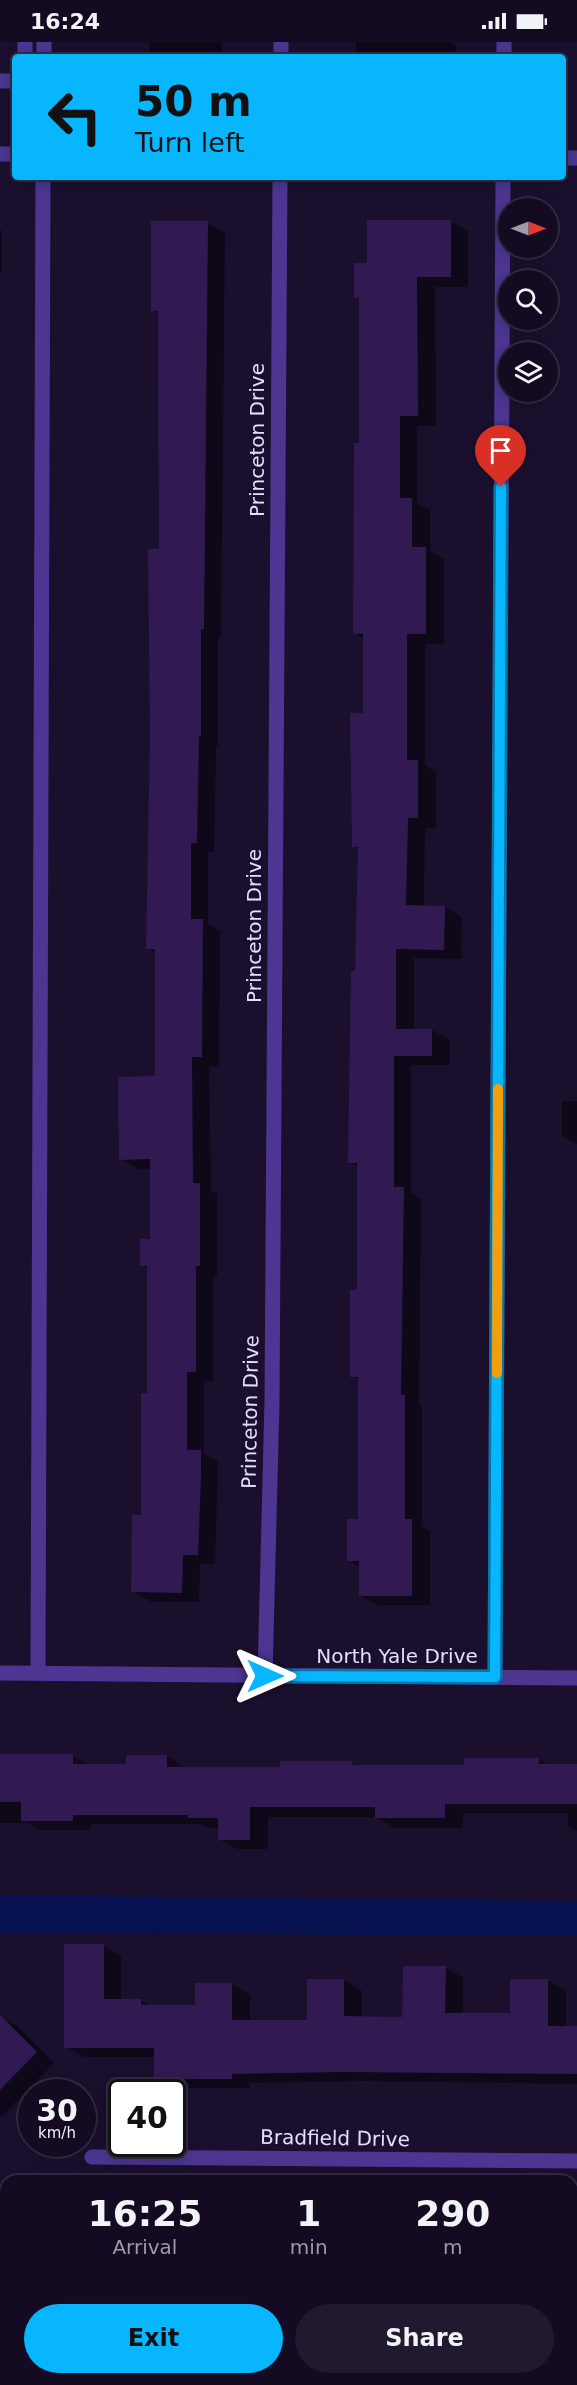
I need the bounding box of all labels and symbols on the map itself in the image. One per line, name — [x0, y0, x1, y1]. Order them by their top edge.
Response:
north arrow — [498, 198, 558, 258]
street label: Princeton Drive — [245, 363, 269, 517]
pin — [475, 425, 526, 487]
street label: Princeton Drive — [242, 849, 266, 1003]
street label: Princeton Drive — [237, 1335, 263, 1489]
position arrow — [233, 1644, 297, 1708]
street label: North Yale Drive — [316, 1644, 478, 1668]
speed limit sign: 40 — [108, 2079, 186, 2157]
street label: Bradfield Drive — [260, 2125, 410, 2151]

